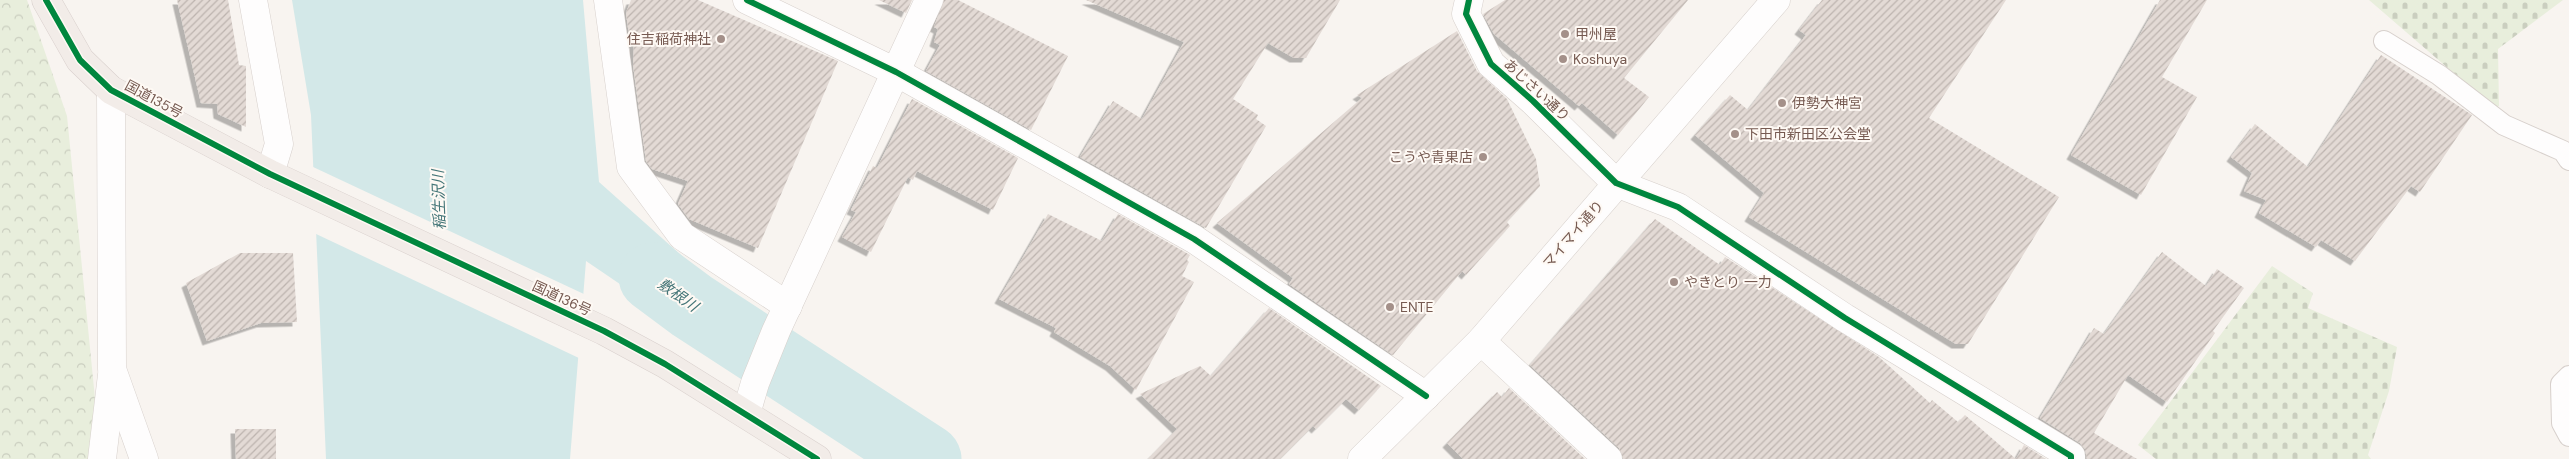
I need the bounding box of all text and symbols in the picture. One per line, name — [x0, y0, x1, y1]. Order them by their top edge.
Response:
place label: 甲州屋 — [1575, 25, 1617, 43]
marker: 甲州屋 — [1559, 28, 1571, 40]
place label: 住吉稲荷神社 — [627, 30, 711, 48]
marker: 住吉稲荷神社 — [715, 33, 727, 45]
place label: Koshuya — [1573, 50, 1627, 68]
marker: Koshuya — [1557, 53, 1569, 65]
street label: あじさい通り — [1500, 55, 1574, 125]
street label: 国道135号 — [122, 76, 186, 122]
place label: 伊勢大神宮 — [1792, 94, 1862, 112]
marker: 伊勢大神宮 — [1776, 97, 1788, 109]
place label: 下田市新田区公会堂 — [1745, 125, 1871, 143]
marker: 下田市新田区公会堂 — [1729, 128, 1741, 140]
place label: こうや青果店 — [1389, 148, 1473, 166]
marker: こうや青果店 — [1477, 151, 1489, 163]
water label: 稲生沢川 — [428, 168, 450, 230]
street label: マイマイ通り — [1539, 196, 1607, 272]
place label: やきとり 一力 — [1684, 273, 1772, 291]
water label: 敷根川 — [654, 274, 704, 317]
street label: 国道136号 — [529, 276, 595, 320]
marker: やきとり 一力 — [1668, 276, 1680, 288]
place label: ENTE — [1400, 298, 1433, 316]
marker: ENTE — [1384, 301, 1396, 313]

